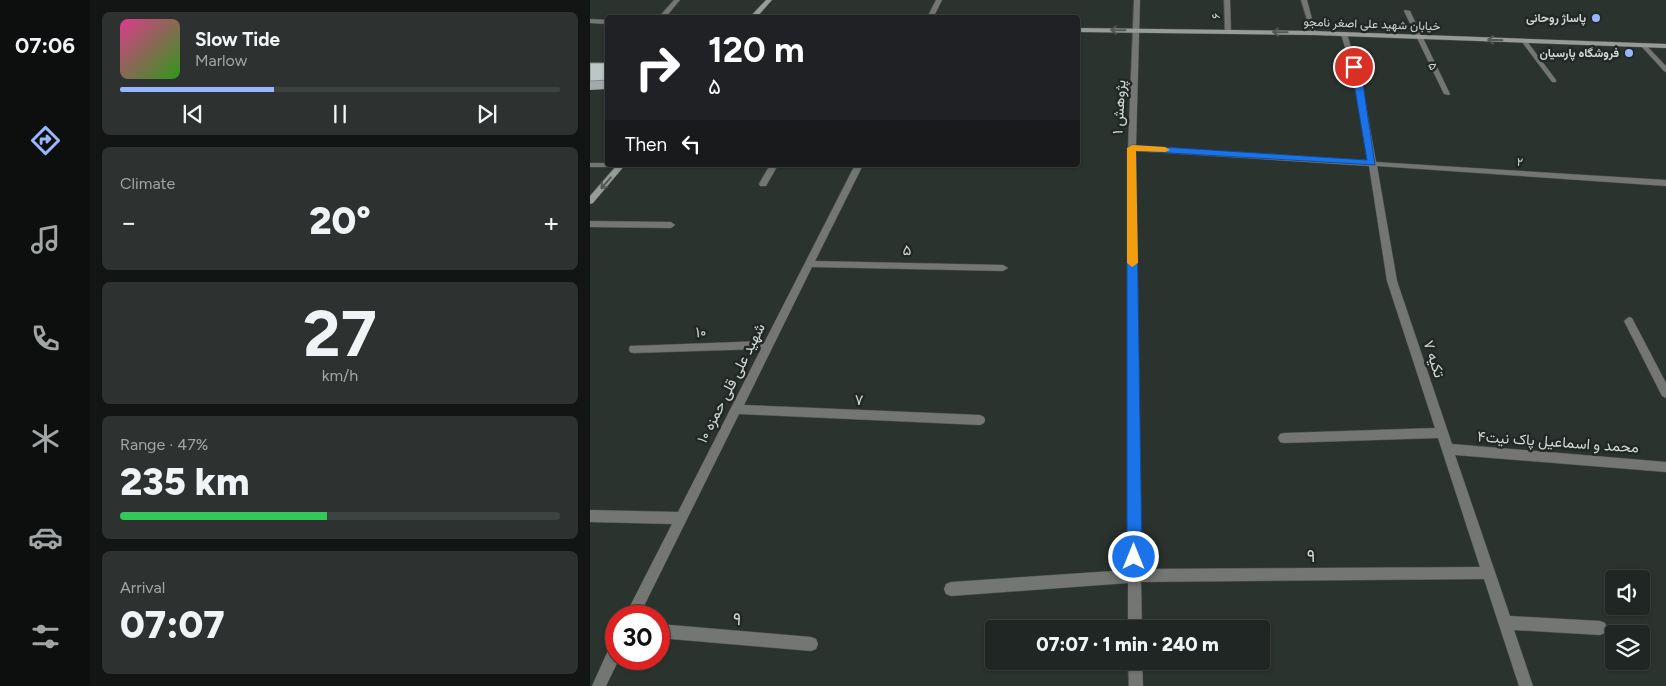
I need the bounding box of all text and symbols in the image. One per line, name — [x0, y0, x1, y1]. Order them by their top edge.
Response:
place label: پاساژ روحانی — [1526, 11, 1586, 26]
marker: پاساژ روحانی — [1590, 12, 1602, 24]
street label: ۶ — [1209, 13, 1223, 19]
street label: خیابان شهید علی اصغر نامجو — [1303, 15, 1441, 34]
one-way arrow — [1110, 25, 1126, 35]
one-way arrow — [1272, 27, 1288, 37]
text: Slow Tide — [195, 28, 280, 51]
text: 120 m — [708, 29, 805, 71]
text: 07:06 — [15, 32, 75, 59]
icon: right — [625, 35, 690, 100]
one-way arrow — [1487, 35, 1503, 44]
pin — [1333, 46, 1375, 88]
place label: فروشگاه پارسیان — [1539, 46, 1619, 61]
marker: فروشگاه پارسیان — [1623, 47, 1635, 59]
text: Marlow — [195, 51, 247, 70]
icon: arrive — [1340, 53, 1368, 81]
street label: ۵ — [1425, 60, 1441, 72]
text: ۵ — [708, 73, 721, 100]
street label: پژوهش ۱ — [1109, 79, 1130, 135]
icon: previous — [179, 100, 207, 128]
icon: pause — [326, 100, 354, 128]
icon: next — [473, 100, 501, 128]
icon: directions — [28, 123, 63, 158]
icon: left — [677, 130, 705, 158]
text: Then — [625, 133, 667, 156]
street label: ۲ — [1516, 155, 1524, 169]
text: Climate — [120, 174, 175, 193]
one-way arrow — [600, 176, 612, 189]
text: 20° — [309, 198, 371, 244]
text: − — [120, 205, 137, 239]
text: + — [543, 205, 560, 239]
icon: music — [28, 222, 63, 257]
street label: ۵ — [902, 241, 912, 259]
text: 27 — [303, 294, 377, 372]
street label: شهید علی قلی حمزه ۱۰ — [693, 320, 770, 446]
icon: phone — [28, 321, 63, 356]
street label: ۱۰ — [695, 323, 707, 341]
street label: تکیه ۷ — [1420, 338, 1449, 380]
text: km/h — [322, 366, 358, 385]
street label: ۷ — [854, 391, 864, 409]
icon: climate — [28, 421, 63, 456]
street label: محمد و اسماعیل پاک نیت۴ — [1477, 427, 1639, 458]
text: Range · 47% — [120, 435, 208, 454]
text: 235 km — [120, 459, 250, 505]
icon: car — [28, 520, 63, 555]
position arrow — [1107, 530, 1159, 582]
street label: ۹ — [1307, 545, 1315, 567]
map controls — [1605, 570, 1650, 670]
button: sound — [1605, 570, 1650, 615]
text: Arrival — [120, 578, 165, 597]
text: 07:07 — [120, 602, 225, 648]
speed limit sign: 30 — [605, 605, 670, 670]
street label: ۹ — [732, 608, 742, 630]
icon: filters — [28, 619, 63, 654]
button: layers — [1605, 625, 1650, 670]
text: 07:07 · 1 min · 240 m — [1036, 633, 1219, 656]

